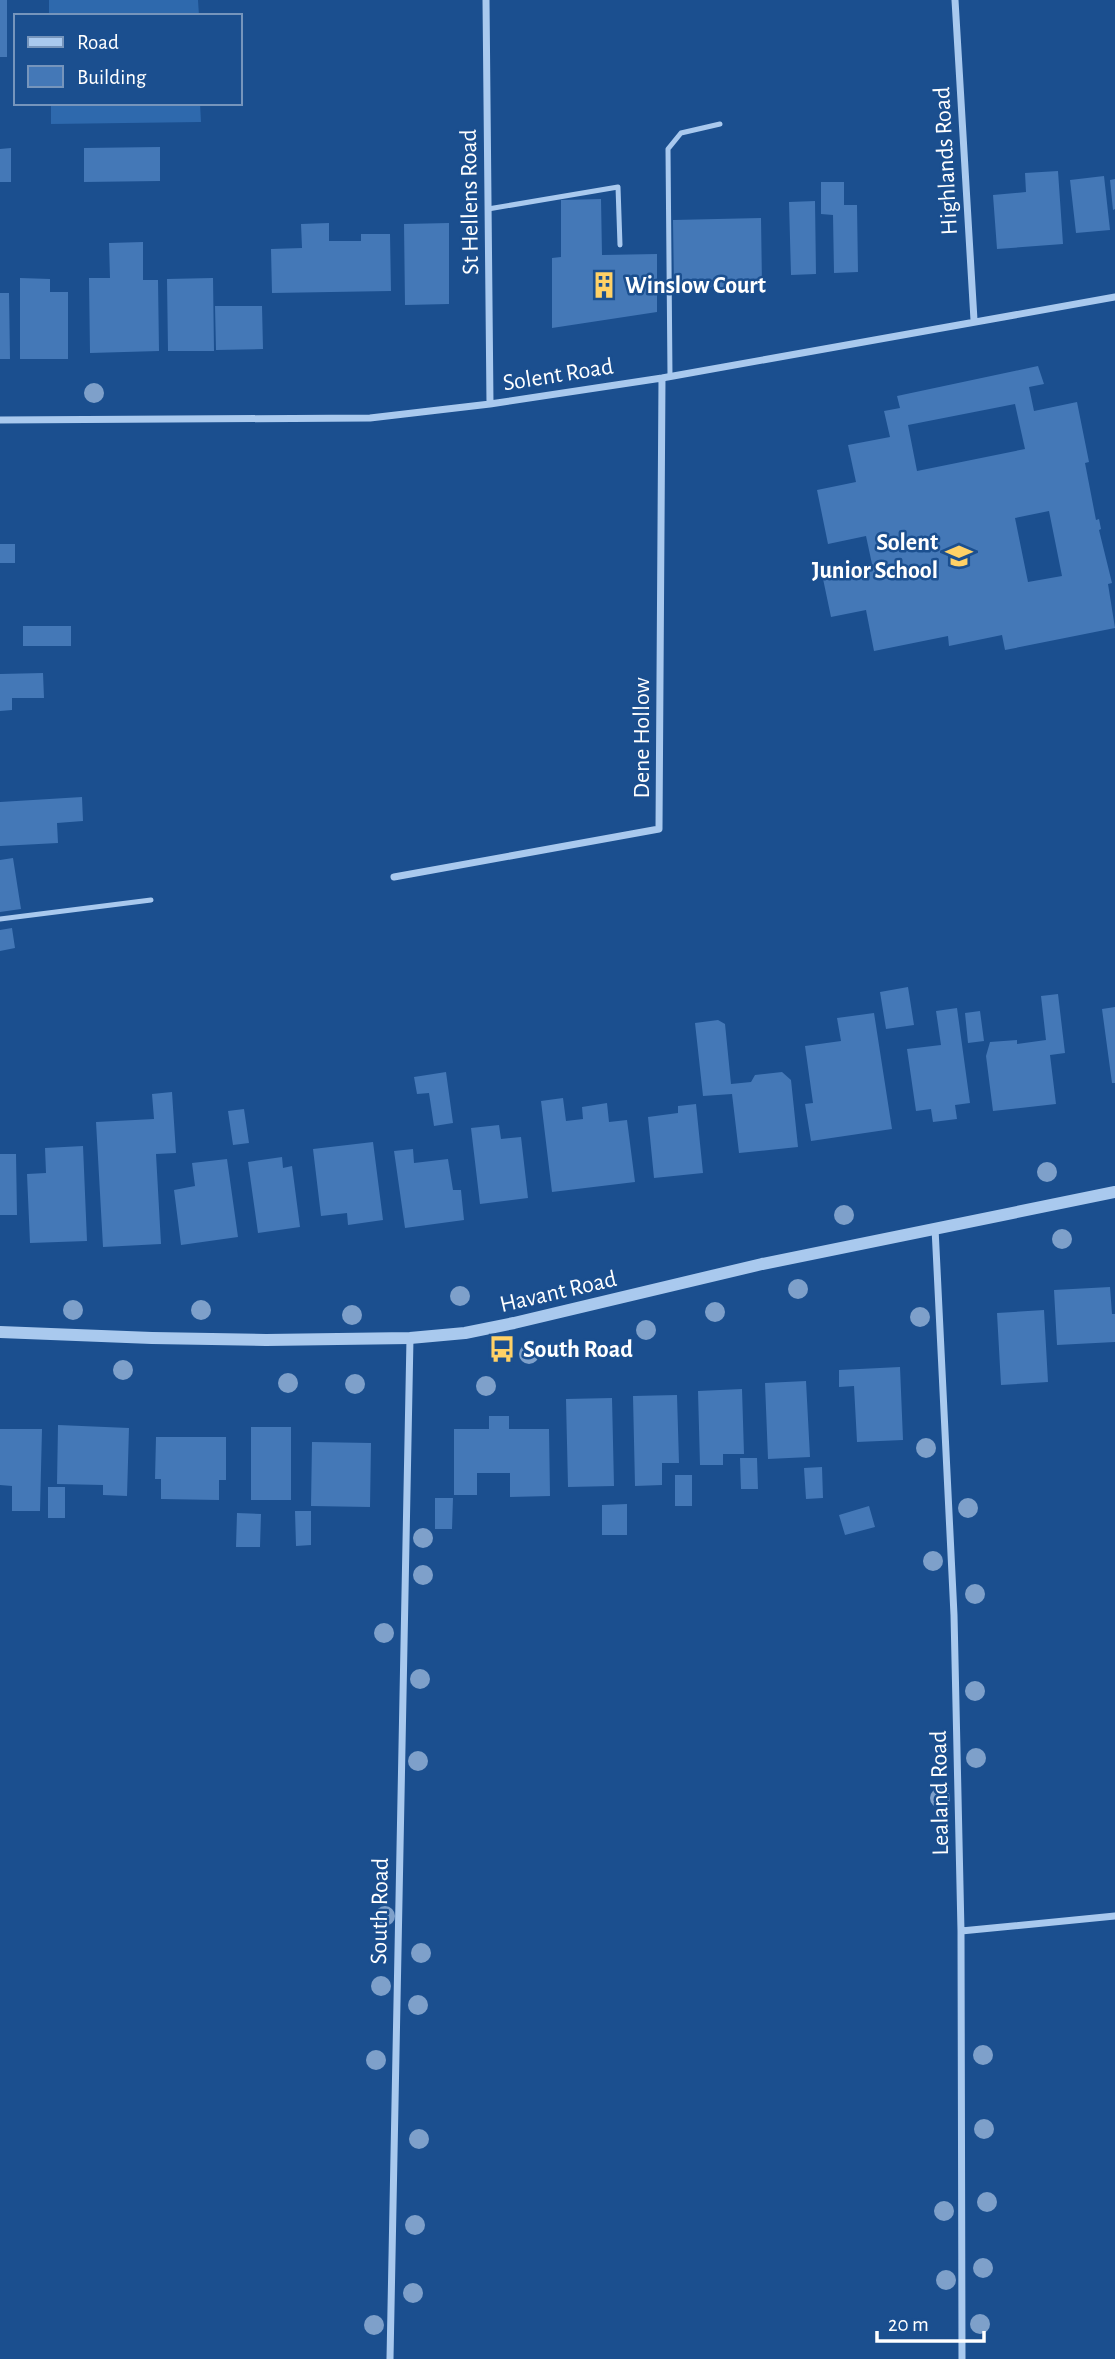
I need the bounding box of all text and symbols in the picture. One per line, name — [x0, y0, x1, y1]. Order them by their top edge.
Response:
legend — [14, 14, 242, 105]
text: Road — [77, 32, 119, 53]
text: Building — [77, 67, 147, 88]
street label: Highlands Road — [930, 86, 962, 236]
street label: St Hellens Road — [457, 129, 483, 275]
building icon: Winslow Court — [589, 270, 619, 300]
place label: Winslow Court — [625, 274, 766, 298]
street label: Solent Road — [501, 354, 615, 396]
place label: Solent Junior School — [812, 531, 938, 583]
school or university icon: Solent Junior School — [944, 541, 974, 571]
street label: Dene Hollow — [630, 677, 654, 799]
street label: Havant Road — [498, 1267, 619, 1317]
bus stop icon: South Road — [487, 1334, 517, 1364]
place label: South Road — [523, 1338, 633, 1362]
street label: Lealand Road — [927, 1730, 953, 1856]
street label: South Road — [367, 1857, 393, 1965]
scale bar — [877, 2300, 984, 2344]
text: 20 m — [888, 2314, 929, 2335]

